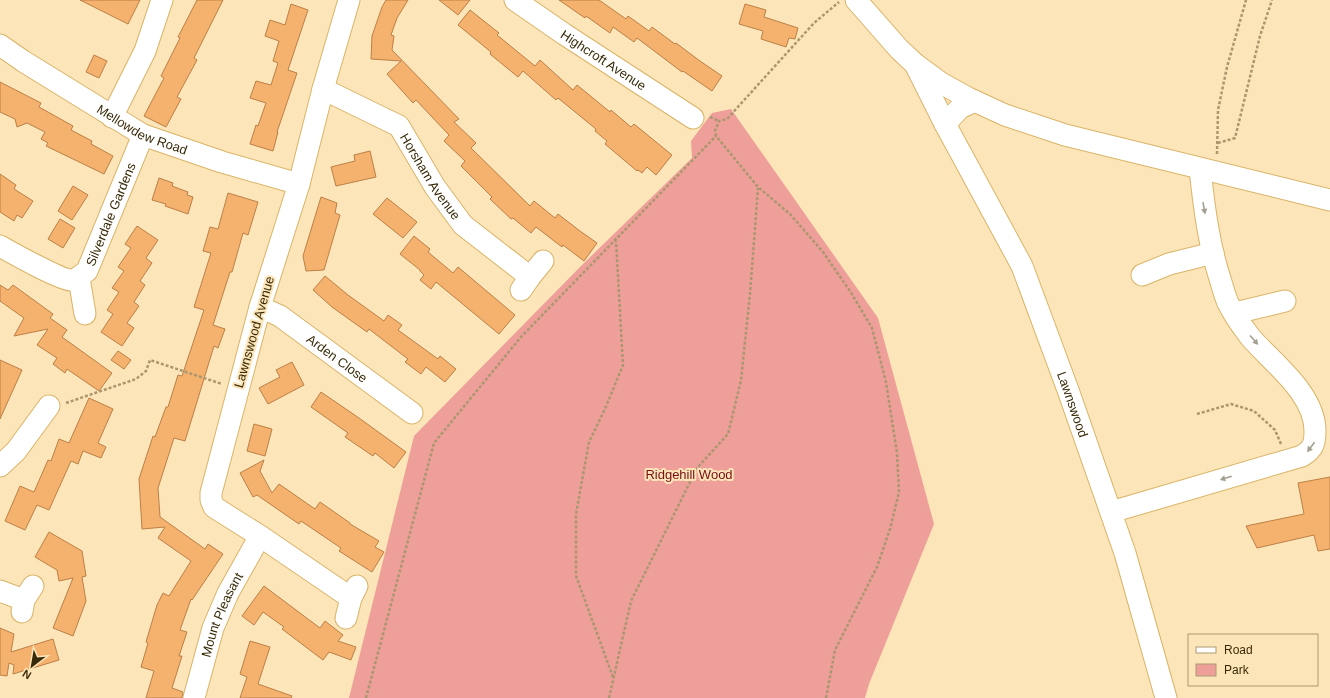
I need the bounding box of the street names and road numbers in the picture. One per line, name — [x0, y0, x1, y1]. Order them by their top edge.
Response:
street label: Highcroft Avenue — [558, 27, 649, 93]
street label: Mellowdew Road — [94, 101, 189, 157]
street label: Horsham Avenue — [397, 131, 464, 222]
street label: Silverdale Gardens — [82, 160, 139, 268]
street label: Lawnswood Avenue — [231, 274, 277, 390]
street label: Arden Close — [304, 331, 371, 385]
street label: Lawnswood — [1054, 369, 1091, 439]
street label: Mount Pleasant — [198, 569, 246, 659]

